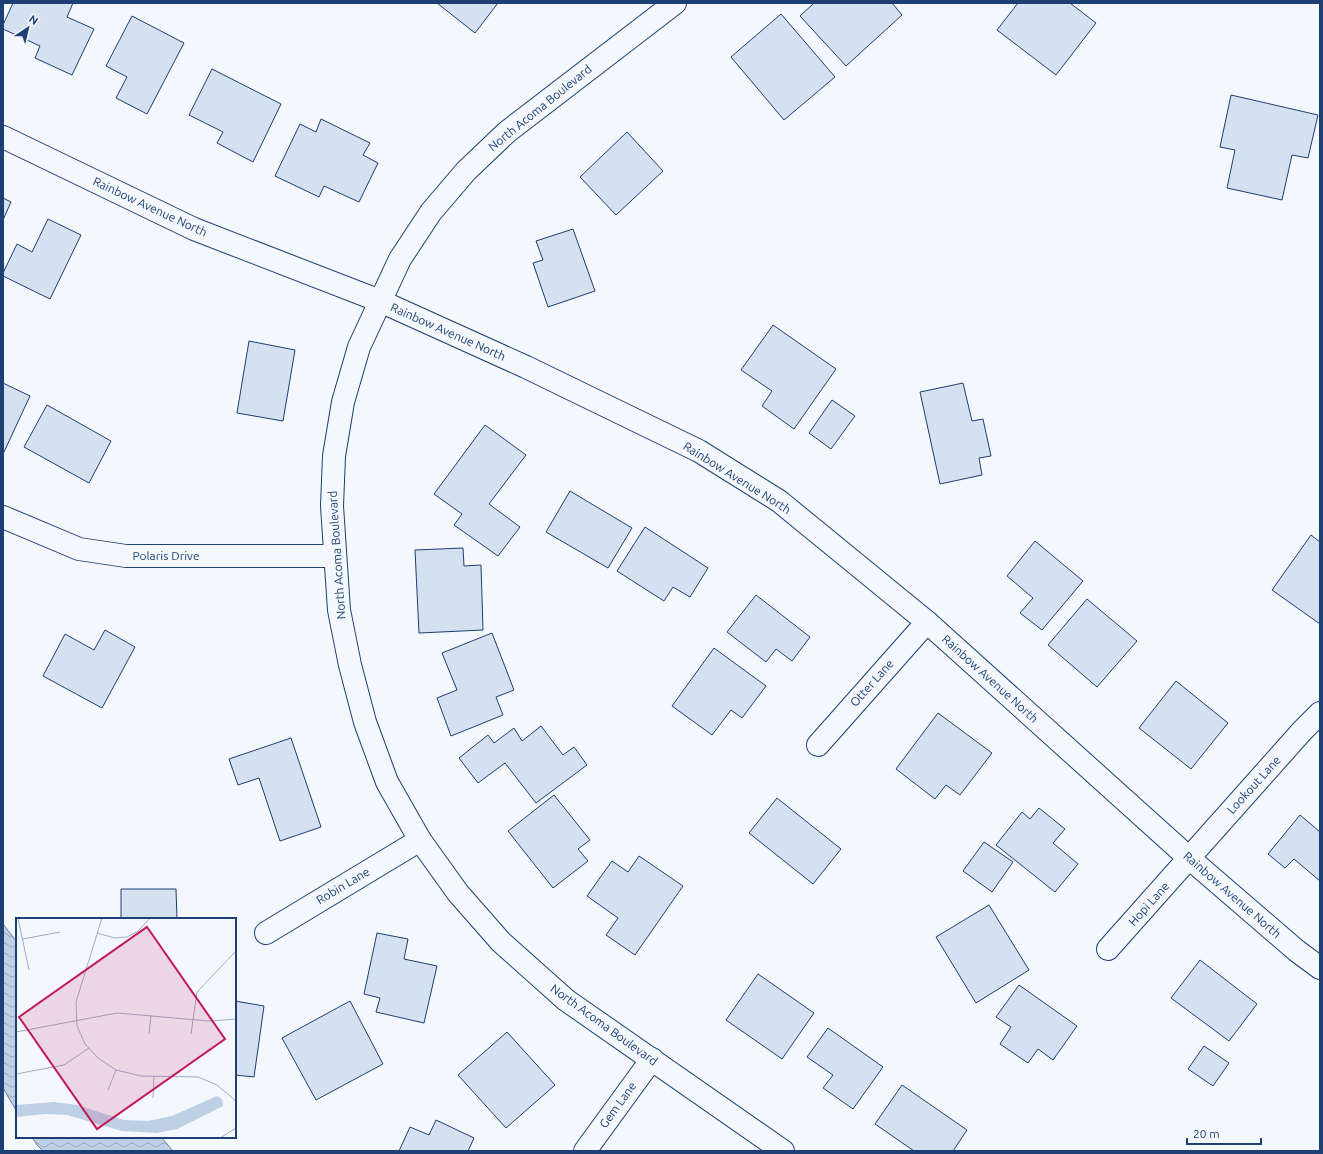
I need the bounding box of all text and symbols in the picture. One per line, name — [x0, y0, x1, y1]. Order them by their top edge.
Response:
north arrow — [8, 8, 48, 48]
text: N — [27, 13, 41, 27]
street label: North Acoma Boulevard — [486, 62, 594, 153]
street label: Rainbow Avenue North — [91, 174, 209, 239]
street label: Rainbow Avenue North — [389, 300, 508, 363]
street label: Rainbow Avenue North — [681, 439, 793, 516]
street label: North Acoma Boulevard — [326, 490, 347, 620]
street label: Polaris Drive — [132, 549, 200, 562]
street label: Rainbow Avenue North — [940, 632, 1041, 725]
street label: Otter Lane — [847, 657, 896, 709]
street label: Lookout Lane — [1224, 753, 1283, 816]
street label: Rainbow Avenue North — [1181, 849, 1284, 940]
street label: Robin Lane — [314, 865, 372, 907]
street label: Hopi Lane — [1126, 879, 1171, 928]
inset map — [16, 918, 236, 1138]
street label: North Acoma Boulevard — [548, 981, 660, 1068]
street label: Gem Lane — [597, 1079, 639, 1130]
scale bar — [1187, 1120, 1261, 1146]
text: 20 m — [1193, 1127, 1220, 1140]

